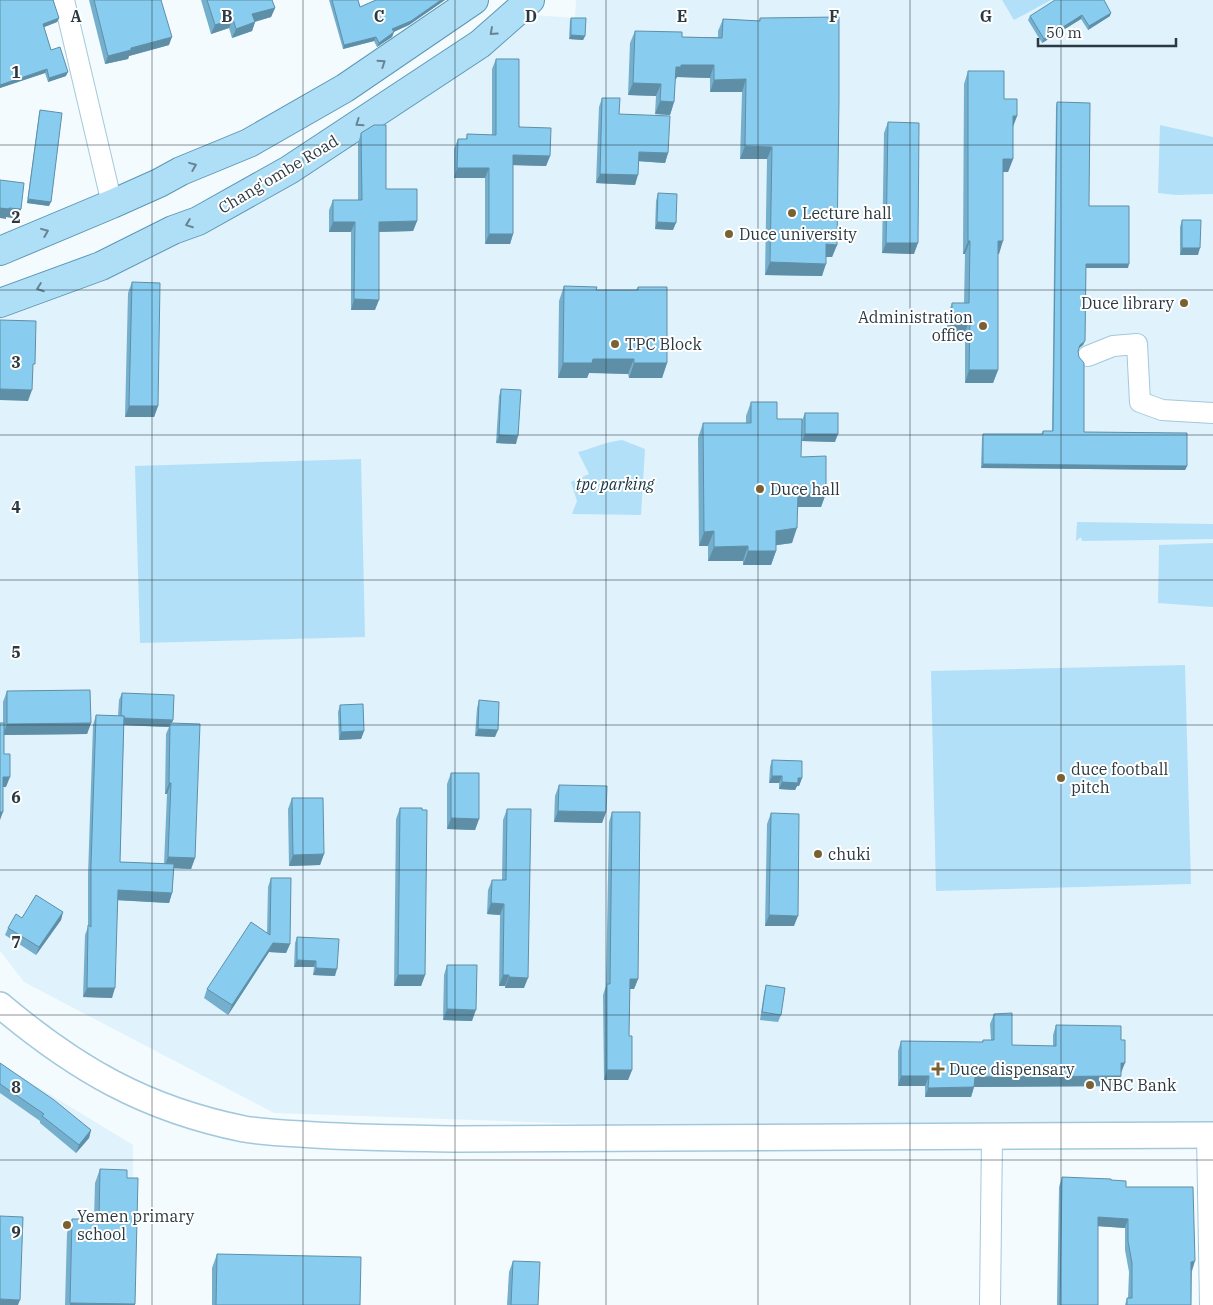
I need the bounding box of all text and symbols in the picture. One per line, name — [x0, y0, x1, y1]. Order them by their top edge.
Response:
text: A — [70, 6, 82, 26]
text: B — [221, 6, 233, 26]
text: C — [374, 6, 384, 26]
text: D — [525, 6, 537, 26]
text: E — [677, 6, 687, 26]
text: F — [829, 6, 839, 26]
text: G — [980, 6, 992, 26]
scale bar — [1038, 15, 1176, 47]
text: 50 m — [1046, 23, 1082, 42]
one-way arrow — [490, 27, 499, 36]
one-way arrow — [376, 60, 385, 69]
text: 1 — [11, 62, 21, 82]
one-way arrow — [355, 117, 364, 127]
street label: Chang'ombe Road — [214, 130, 342, 218]
one-way arrow — [188, 161, 197, 172]
place label: Lecture hall — [802, 203, 892, 223]
text: 2 — [11, 207, 21, 227]
marker: Lecture hall — [786, 207, 798, 219]
one-way arrow — [186, 218, 194, 228]
place label: Duce university — [739, 224, 857, 244]
one-way arrow — [40, 227, 49, 238]
marker: Duce university — [723, 228, 735, 240]
one-way arrow — [36, 282, 45, 292]
place label: Duce library — [1081, 293, 1174, 313]
marker: Duce library — [1178, 297, 1190, 309]
place label: Administration office — [858, 307, 973, 345]
marker: Administration office — [977, 320, 989, 332]
place label: TPC Block — [625, 334, 702, 354]
marker: TPC Block — [609, 338, 621, 350]
text: 3 — [11, 352, 21, 372]
park label: tpc parking — [576, 474, 655, 494]
place label: Duce hall — [770, 479, 840, 499]
marker: Duce hall — [754, 483, 766, 495]
text: 4 — [11, 497, 21, 517]
text: 5 — [11, 642, 21, 662]
place label: duce football pitch — [1071, 759, 1169, 797]
marker: duce football pitch — [1055, 772, 1067, 784]
text: 6 — [11, 787, 21, 807]
place label: chuki — [828, 844, 871, 864]
marker: chuki — [812, 848, 824, 860]
text: 7 — [11, 932, 21, 952]
place label: Duce dispensary — [949, 1059, 1075, 1079]
marker: Duce dispensary — [931, 1062, 945, 1076]
place label: NBC Bank — [1100, 1075, 1177, 1095]
text: 8 — [11, 1077, 21, 1097]
marker: NBC Bank — [1084, 1079, 1096, 1091]
place label: Yemen primary school — [77, 1206, 195, 1244]
marker: Yemen primary school — [61, 1219, 73, 1231]
text: 9 — [11, 1222, 21, 1242]

